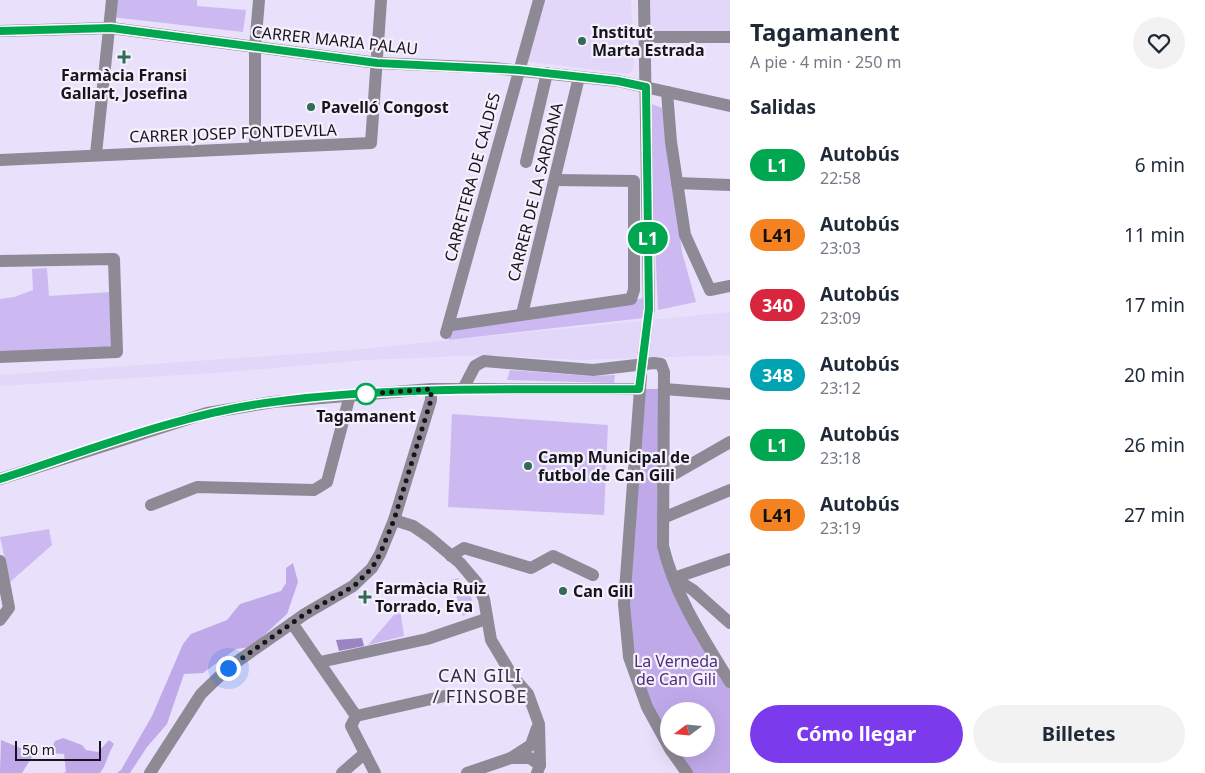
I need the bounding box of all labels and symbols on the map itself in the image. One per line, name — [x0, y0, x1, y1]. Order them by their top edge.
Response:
street label: CARRER MARIA PALAU — [251, 20, 419, 60]
place label: Institut Marta Estrada — [592, 21, 705, 61]
marker: Institut Marta Estrada — [576, 35, 588, 47]
marker: Farmàcia Fransi Gallart, Josefina — [118, 51, 130, 63]
place label: Farmàcia Fransi Gallart, Josefina — [61, 64, 187, 104]
street label: CARRETERA DE CALDES — [439, 90, 505, 264]
place label: Pavelló Congost — [321, 96, 449, 118]
street label: CARRER DE LA SARDANA — [502, 99, 568, 284]
marker: Pavelló Congost — [305, 101, 317, 113]
street label: CARRER JOSEP FONTDEVILA — [129, 118, 338, 148]
line badge: L1 — [626, 222, 670, 254]
marker: Tagamanent — [355, 383, 377, 405]
place label: Tagamanent — [316, 405, 416, 427]
place label: Camp Municipal de futbol de Can Gili — [538, 446, 690, 486]
marker: Camp Municipal de futbol de Can Gili — [522, 460, 534, 472]
place label: Farmàcia Ruiz Torrado, Eva — [375, 577, 486, 617]
place label: Can Gili — [573, 580, 633, 602]
marker: Can Gili — [557, 585, 569, 597]
marker: Farmàcia Ruiz Torrado, Eva — [359, 591, 371, 603]
park label: La Verneda de Can Gili — [634, 650, 718, 690]
your location — [216, 656, 241, 681]
district label: CAN GILI / FINSOBE — [432, 663, 528, 708]
north arrow — [660, 702, 715, 758]
scale bar — [15, 738, 101, 761]

